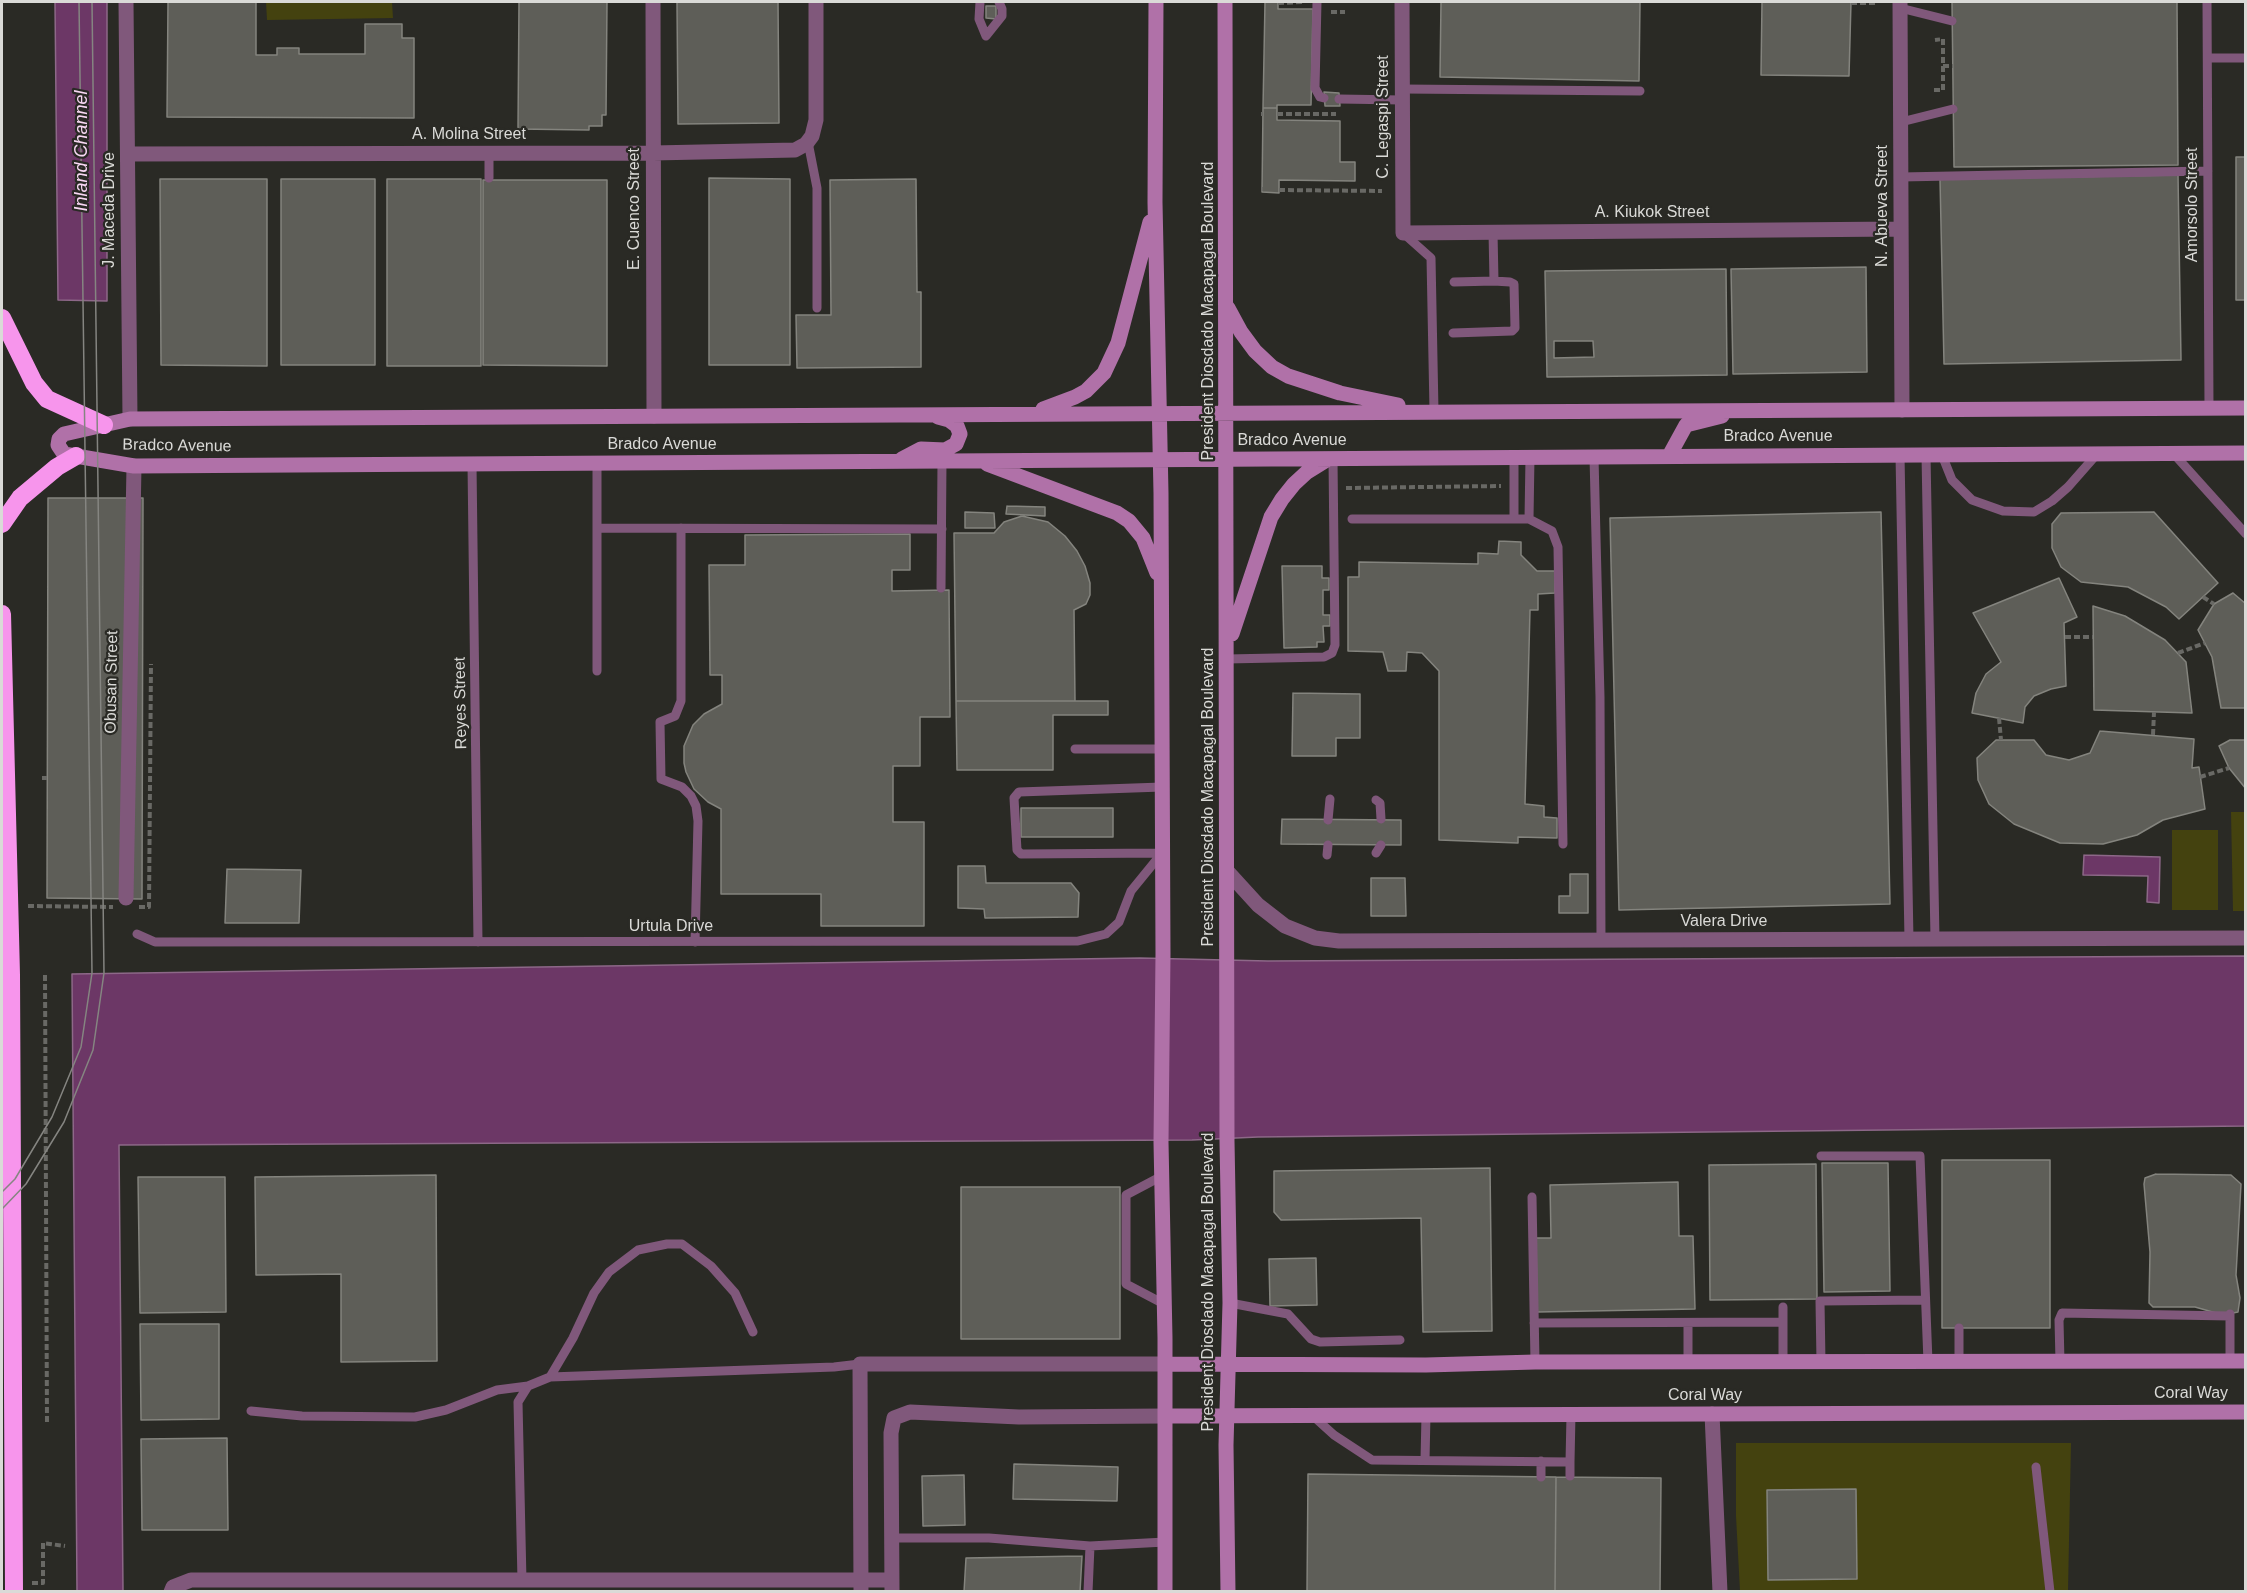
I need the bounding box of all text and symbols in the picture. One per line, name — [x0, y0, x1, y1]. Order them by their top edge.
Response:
street label: C. Legaspi Street — [1374, 55, 1394, 179]
water label: Inland Channel — [71, 90, 93, 212]
street label: A. Molina Street — [412, 125, 526, 145]
street label: N. Abueva Street — [1873, 145, 1893, 267]
street label: E. Cuenco Street — [625, 148, 645, 270]
street label: Amorsolo Street — [2183, 148, 2203, 262]
street label: J. Maceda Drive — [100, 152, 120, 268]
street label: President Diosdado Macapagal Boulevard — [1199, 162, 1219, 460]
street label: A. Kiukok Street — [1595, 203, 1709, 223]
street label: Bradco Avenue — [1723, 427, 1833, 447]
street label: Bradco Avenue — [1237, 431, 1347, 451]
street label: Bradco Avenue — [122, 435, 232, 457]
street label: Bradco Avenue — [607, 435, 717, 455]
street label: Obusan Street — [102, 630, 122, 734]
street label: President Diosdado Macapagal Boulevard — [1199, 648, 1219, 946]
street label: Reyes Street — [451, 657, 471, 749]
street label: Valera Drive — [1681, 912, 1767, 932]
street label: Urtula Drive — [629, 917, 713, 937]
street label: President Diosdado Macapagal Boulevard — [1199, 1133, 1219, 1431]
street label: Coral Way — [2154, 1384, 2228, 1404]
street label: Coral Way — [1668, 1386, 1742, 1406]

